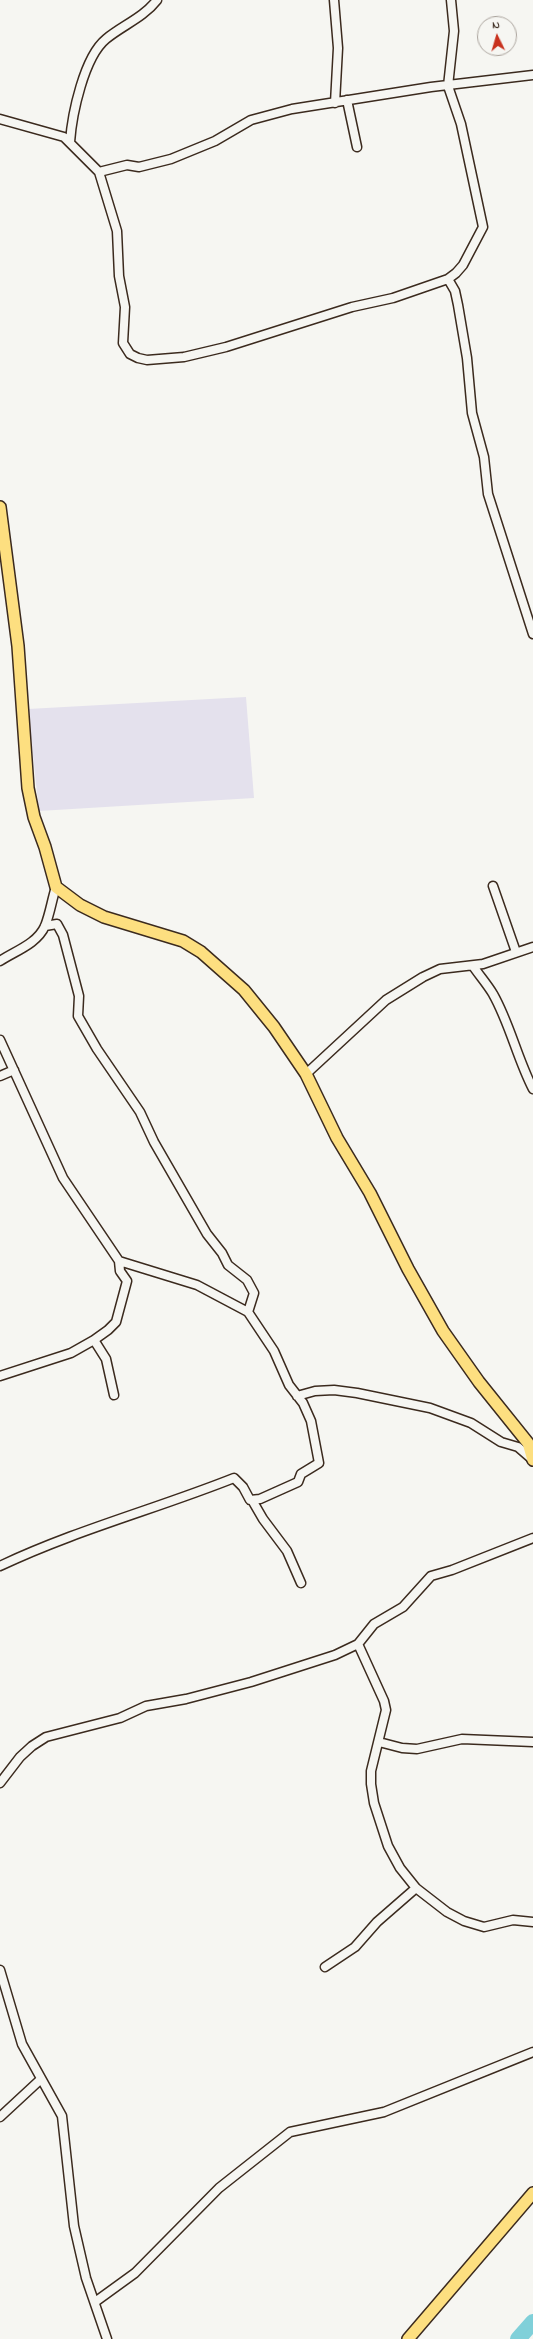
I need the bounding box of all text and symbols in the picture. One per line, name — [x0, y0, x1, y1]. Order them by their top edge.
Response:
north arrow — [477, 16, 517, 56]
text: N — [492, 17, 500, 33]

